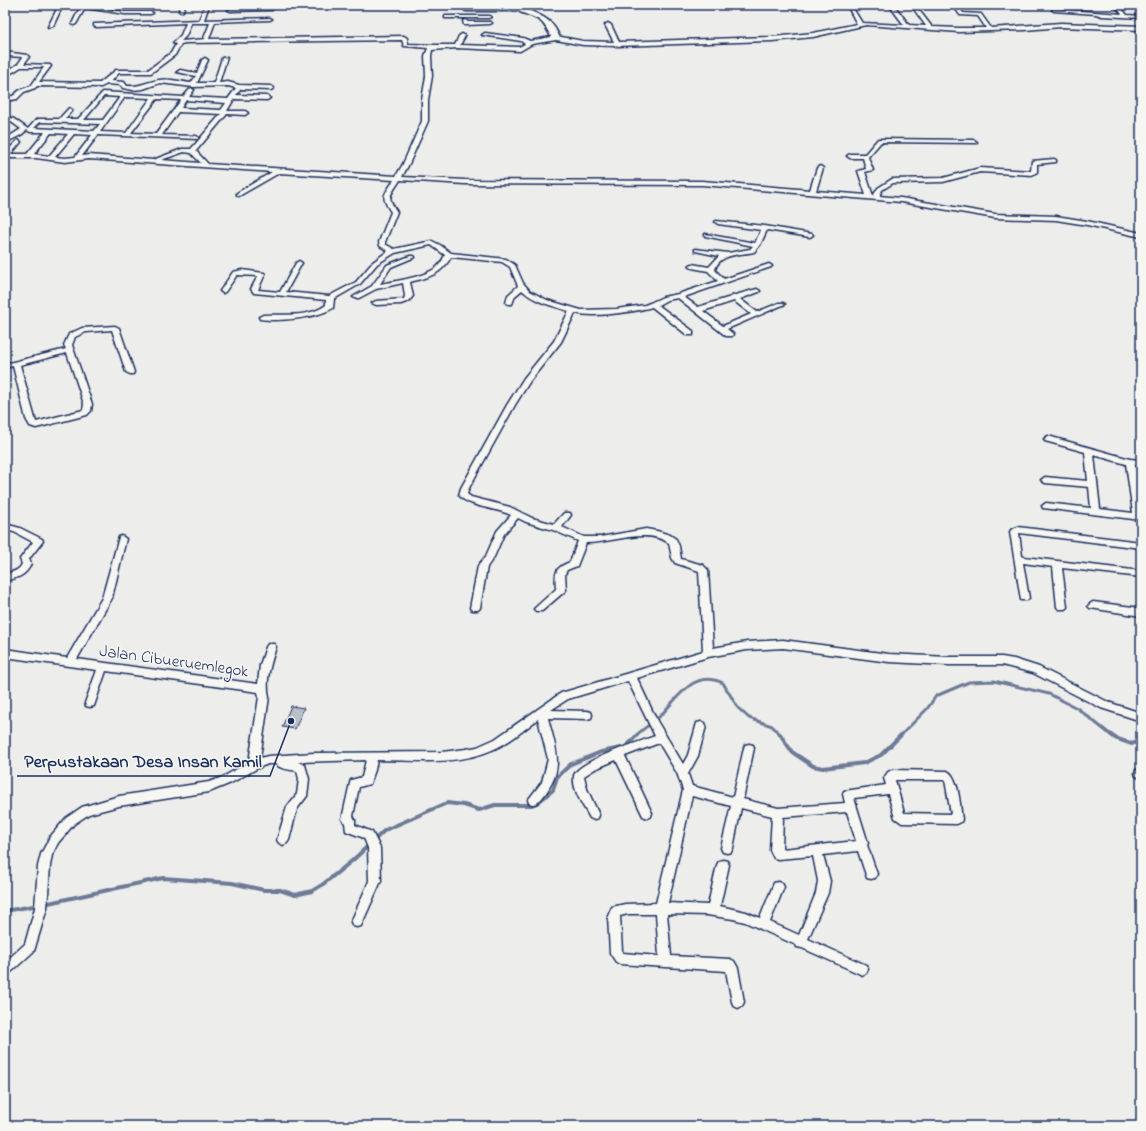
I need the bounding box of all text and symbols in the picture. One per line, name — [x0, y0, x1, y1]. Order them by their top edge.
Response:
street label: Jalan Cibueruemlegok — [97, 639, 251, 686]
callout: Perpustakaan Desa Insan Kamil — [17, 746, 270, 776]
text: Perpustakaan Desa Insan Kamil — [24, 750, 262, 776]

